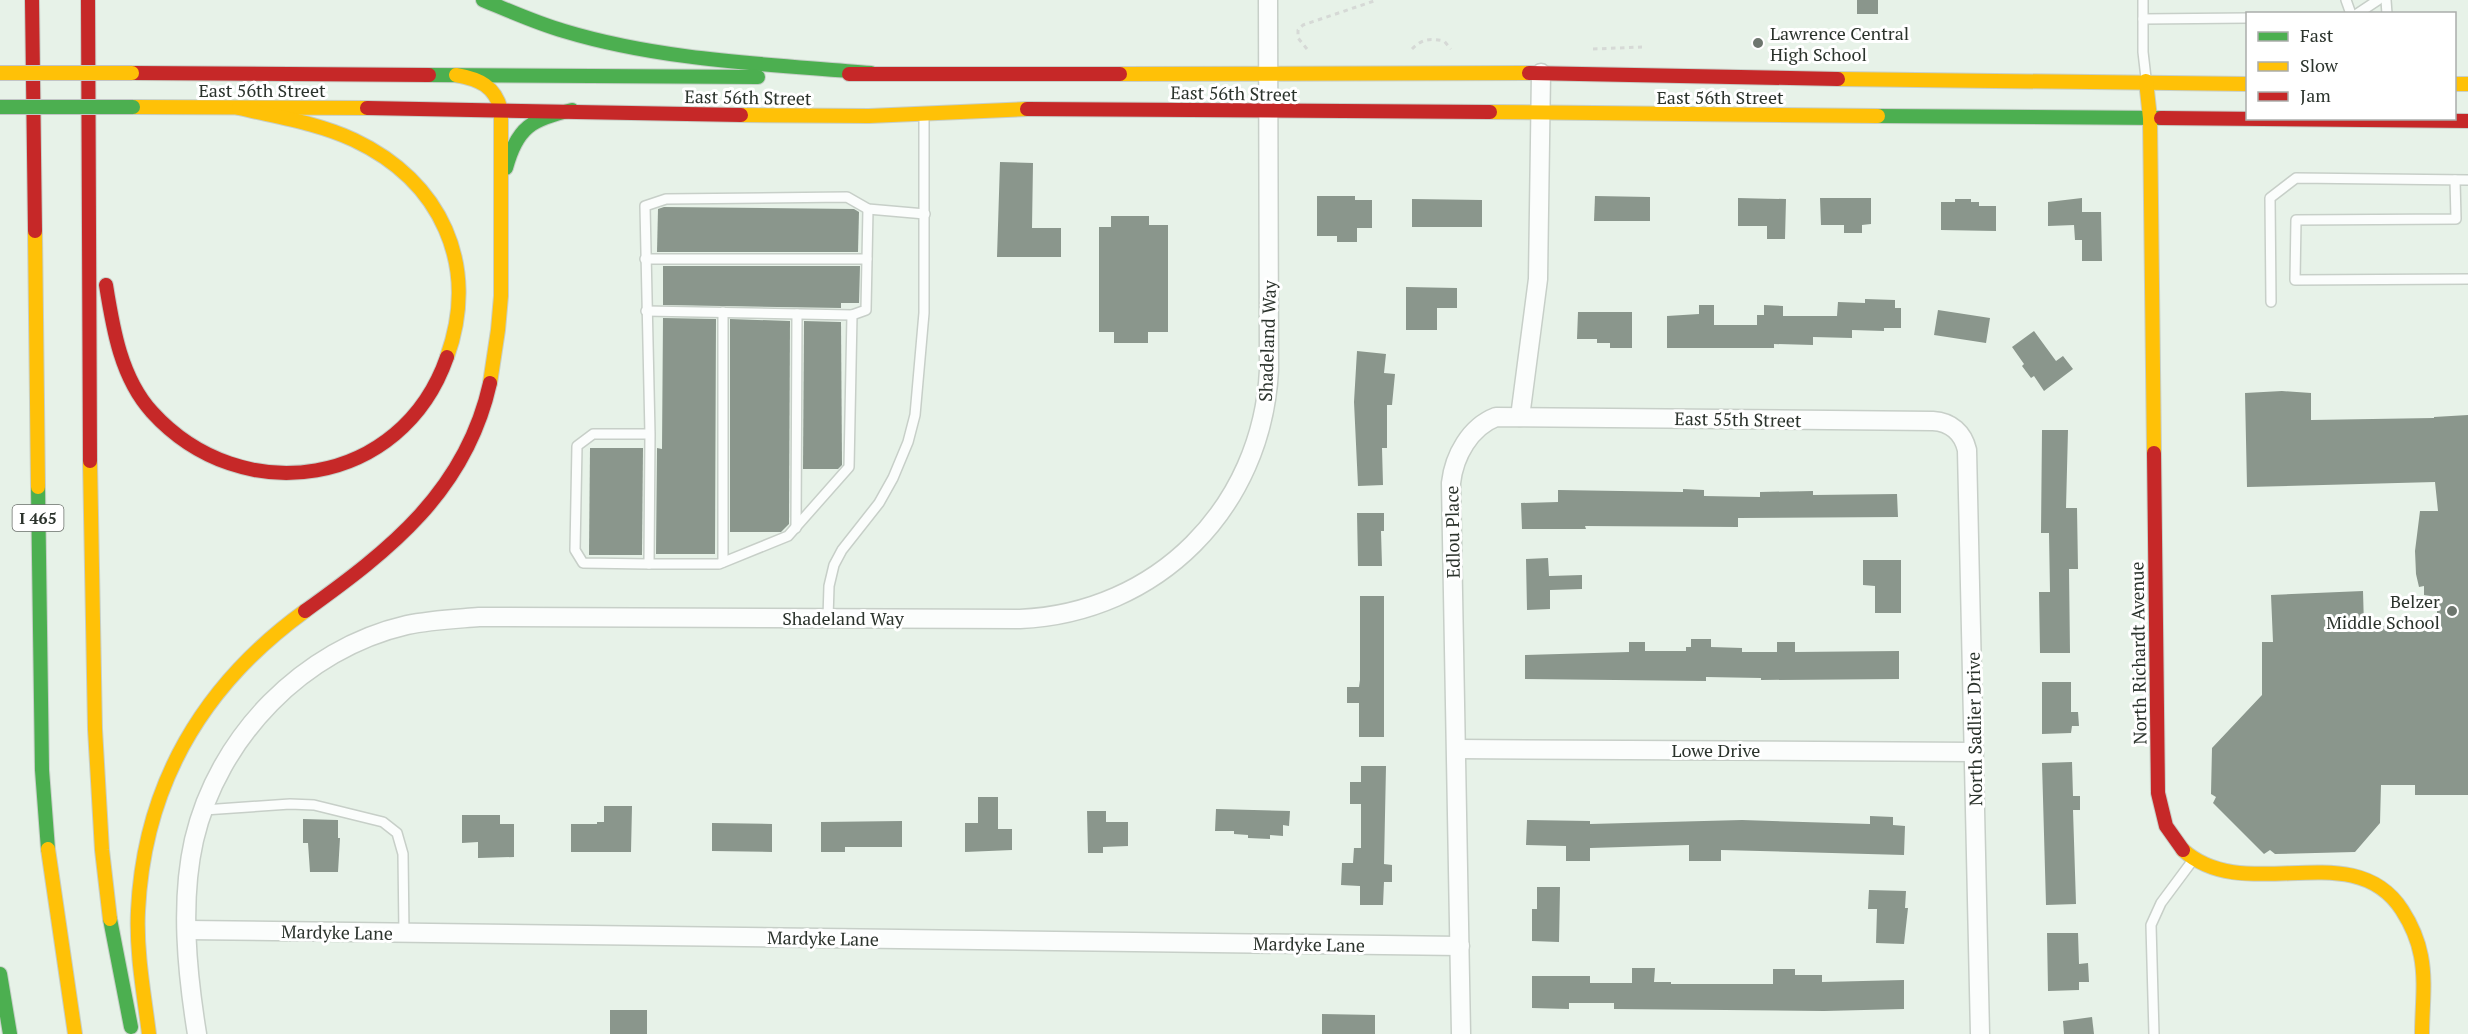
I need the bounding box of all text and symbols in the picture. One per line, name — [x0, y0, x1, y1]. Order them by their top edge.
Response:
legend — [2246, 12, 2456, 120]
place label: Lawrence Central High School — [1770, 21, 1909, 66]
text: Fast — [2300, 23, 2334, 47]
marker: Lawrence Central High School — [1751, 36, 1765, 50]
text: Slow — [2300, 53, 2339, 77]
street label: East 56th Street — [198, 78, 326, 102]
street label: East 56th Street — [1170, 80, 1298, 106]
text: Jam — [2300, 83, 2331, 107]
street label: East 56th Street — [684, 84, 812, 110]
street label: East 56th Street — [1656, 85, 1784, 109]
street label: Shadeland Way — [1253, 279, 1281, 402]
street label: East 55th Street — [1674, 406, 1802, 432]
street label: Edlou Place — [1439, 485, 1465, 579]
road number: I 465 — [12, 505, 63, 531]
street label: North Richardt Avenue — [2124, 561, 2152, 745]
place label: Belzer Middle School — [2326, 589, 2440, 634]
marker: Belzer Middle School — [2445, 604, 2459, 618]
street label: Shadeland Way — [782, 606, 905, 630]
street label: North Sadlier Drive — [1961, 652, 1987, 806]
street label: Lowe Drive — [1672, 738, 1760, 762]
street label: Mardyke Lane — [281, 919, 393, 945]
street label: Mardyke Lane — [767, 925, 879, 951]
street label: Mardyke Lane — [1253, 931, 1365, 957]

